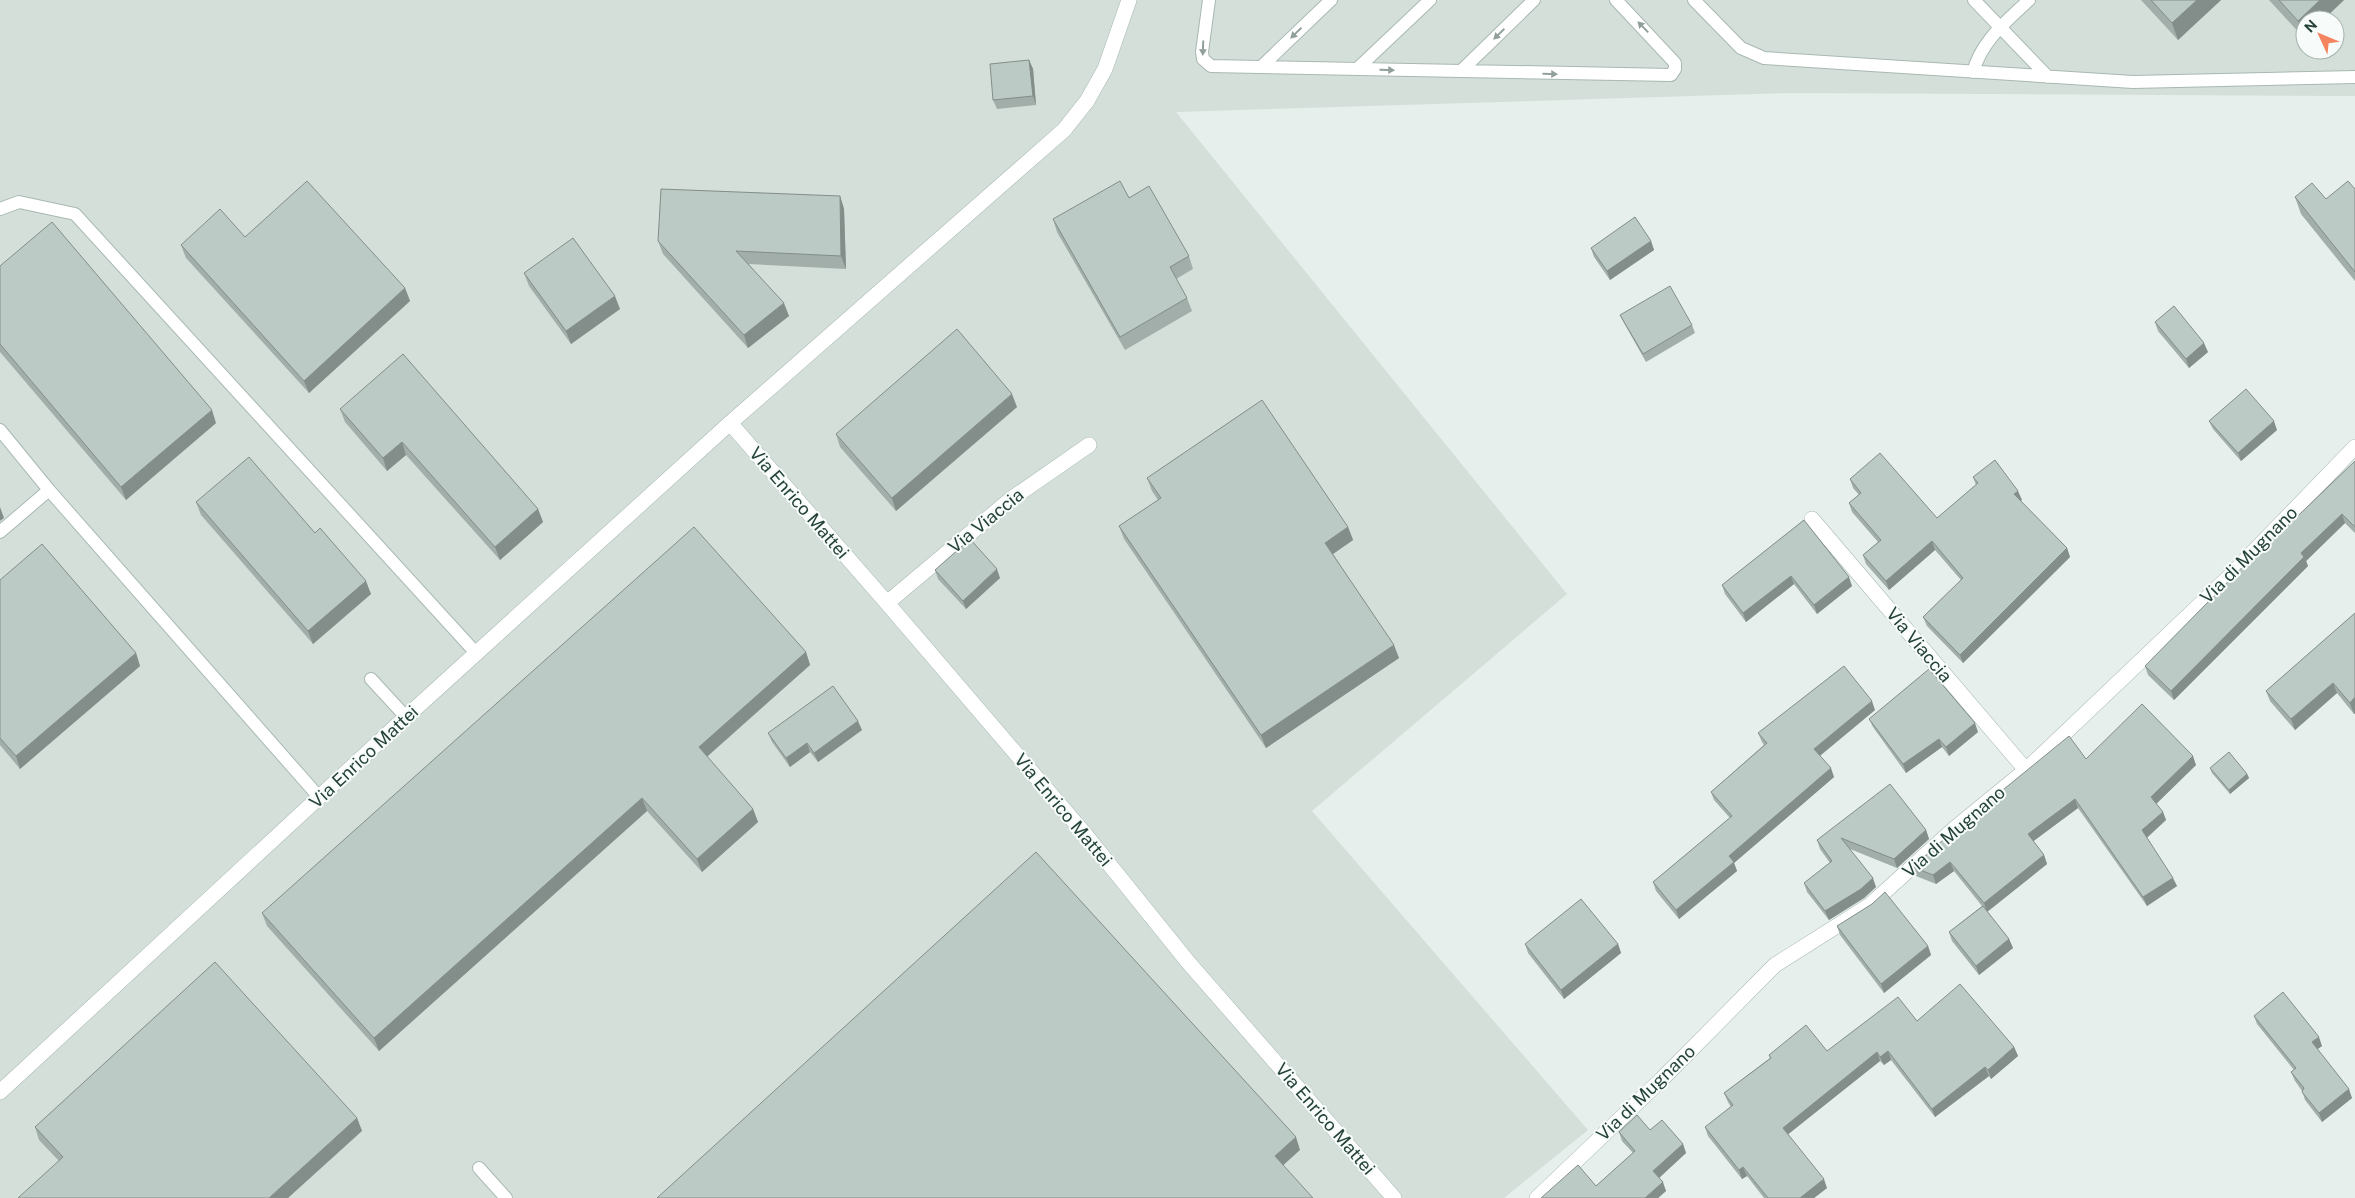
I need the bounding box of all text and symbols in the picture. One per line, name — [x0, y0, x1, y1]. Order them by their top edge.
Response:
north arrow — [2295, 10, 2345, 60]
text: N — [2301, 16, 2320, 35]
one-way arrow — [1637, 22, 1649, 34]
one-way arrow — [1290, 27, 1302, 39]
one-way arrow — [1494, 28, 1506, 40]
one-way arrow — [1199, 41, 1207, 57]
one-way arrow — [1380, 66, 1396, 74]
one-way arrow — [1542, 70, 1558, 78]
street label: Via Enrico Mattei — [745, 443, 853, 563]
street label: Via Viaccia — [944, 484, 1028, 557]
street label: Via di Mugnano — [2196, 502, 2302, 608]
street label: Via Viaccia — [1882, 603, 1957, 686]
street label: Via Enrico Mattei — [305, 701, 422, 812]
street label: Via Enrico Mattei — [1010, 749, 1117, 870]
street label: Via di Mugnano — [1898, 781, 2009, 882]
street label: Via di Mugnano — [1592, 1040, 1699, 1145]
street label: Via Enrico Mattei — [1271, 1059, 1379, 1179]

